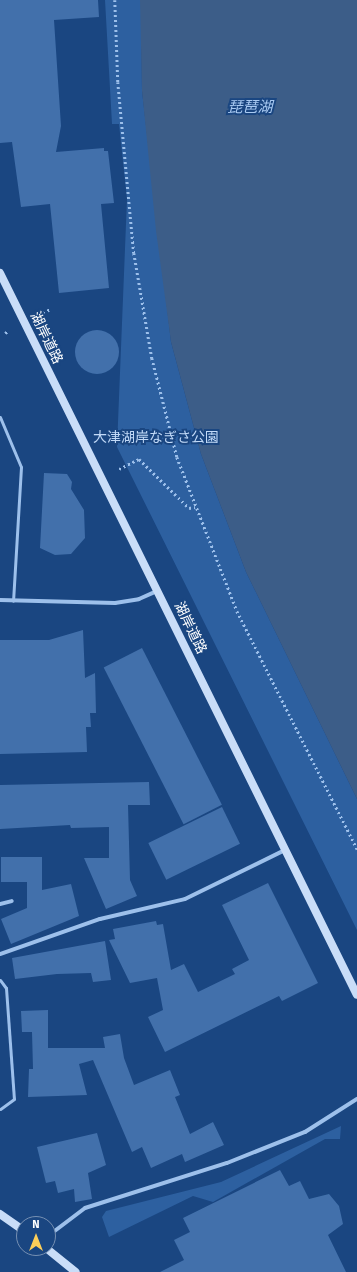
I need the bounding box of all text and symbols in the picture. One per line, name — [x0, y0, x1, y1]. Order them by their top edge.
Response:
water label: 琵琶湖 — [228, 99, 272, 117]
street label: 湖岸道路 — [26, 309, 66, 367]
park label: 大津湖岸なぎさ公園 — [93, 430, 219, 446]
street label: 湖岸道路 — [170, 599, 210, 657]
north arrow — [16, 1216, 56, 1256]
text: N — [32, 1218, 40, 1231]

